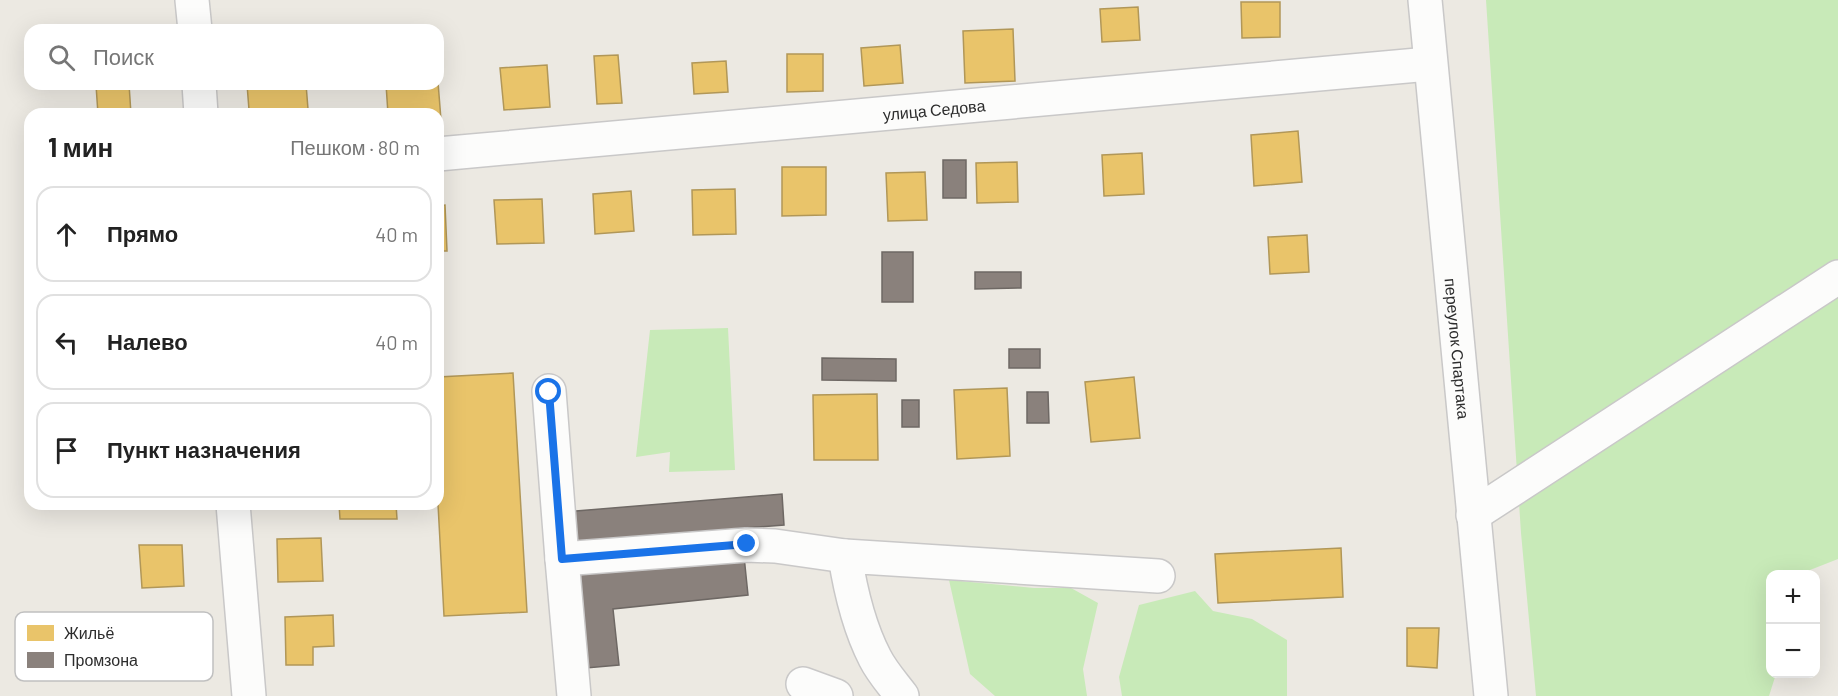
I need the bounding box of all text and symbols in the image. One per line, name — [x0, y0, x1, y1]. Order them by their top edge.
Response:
search box — [24, 24, 444, 90]
icon: search — [45, 41, 78, 74]
text: Поиск — [93, 43, 154, 69]
street label: улица Седова — [882, 95, 986, 123]
text: 1 мин — [48, 131, 113, 162]
text: Пешком · 80 m — [290, 135, 420, 159]
icon: ahead — [50, 218, 83, 251]
text: Прямо — [107, 220, 178, 246]
text: 40 m — [375, 222, 418, 246]
street label: переулок Спартака — [1442, 277, 1474, 420]
icon: left — [50, 326, 83, 359]
text: Налево — [107, 328, 188, 354]
text: 40 m — [375, 330, 418, 354]
route start — [535, 378, 561, 404]
icon: arrive — [50, 434, 83, 467]
text: Пункт назначения — [107, 436, 301, 462]
route end — [733, 530, 759, 556]
map controls — [1766, 570, 1820, 678]
button: + — [1766, 570, 1820, 624]
legend — [15, 612, 213, 681]
text: Жильё — [64, 623, 114, 642]
button: − — [1766, 624, 1820, 678]
text: Промзона — [64, 650, 138, 669]

